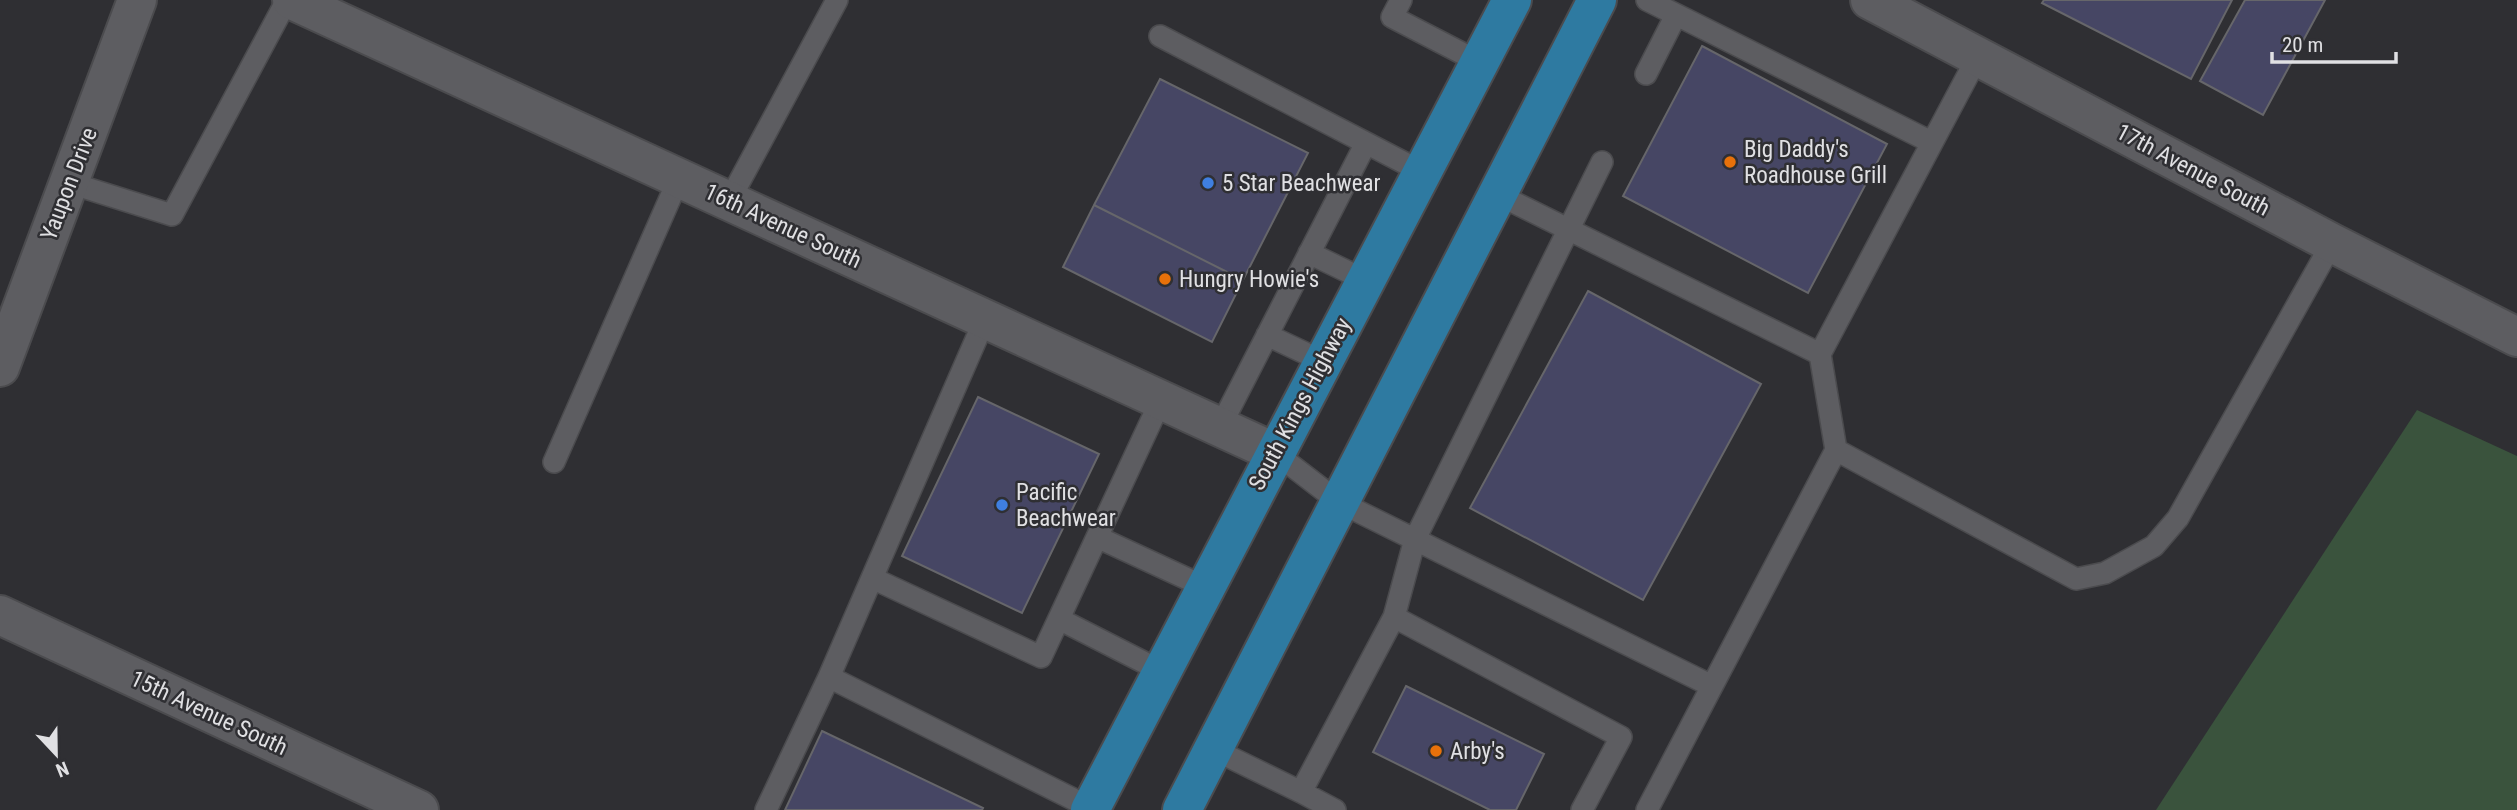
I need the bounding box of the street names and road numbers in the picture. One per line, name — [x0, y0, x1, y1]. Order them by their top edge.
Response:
street label: 17th Avenue South — [2112, 118, 2274, 222]
street label: Yaupon Drive — [35, 124, 103, 244]
street label: 16th Avenue South — [700, 178, 866, 274]
street label: South Kings Highway — [1243, 313, 1357, 495]
street label: 15th Avenue South — [126, 665, 292, 761]

